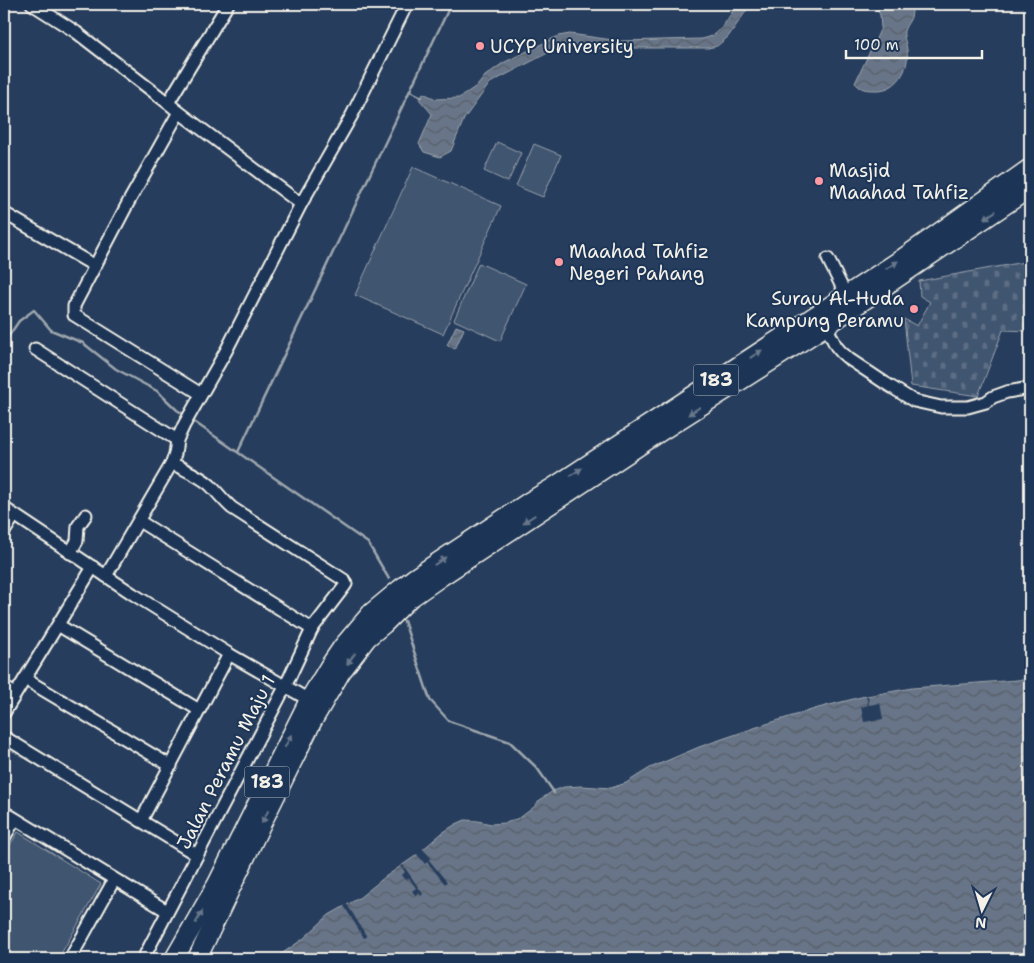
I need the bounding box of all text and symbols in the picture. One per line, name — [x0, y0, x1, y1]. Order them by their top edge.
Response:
scale bar — [846, 28, 983, 60]
place label: UCYP University — [490, 34, 634, 59]
text: 100 m — [854, 35, 899, 55]
marker: UCYP University — [474, 40, 486, 52]
place label: Masjid Maahad Tahfiz — [829, 158, 969, 205]
marker: Masjid Maahad Tahfiz — [813, 175, 825, 187]
one-way arrow — [983, 210, 997, 220]
place label: Maahad Tahfiz Negeri Pahang — [569, 239, 709, 286]
marker: Maahad Tahfiz Negeri Pahang — [553, 256, 565, 268]
one-way arrow — [885, 260, 898, 270]
place label: Surau Al-Huda Kampung Peramu — [746, 286, 904, 333]
marker: Surau Al-Huda Kampung Peramu — [908, 303, 920, 315]
one-way arrow — [749, 349, 762, 359]
road number: 183 — [694, 364, 738, 396]
one-way arrow — [687, 406, 700, 415]
one-way arrow — [569, 467, 583, 477]
one-way arrow — [522, 514, 535, 524]
one-way arrow — [433, 556, 447, 566]
one-way arrow — [346, 652, 356, 666]
street label: Jalan Peramu Maju 1 — [171, 671, 281, 853]
one-way arrow — [284, 734, 292, 748]
road number: 183 — [244, 766, 290, 798]
one-way arrow — [261, 809, 269, 824]
north arrow — [956, 886, 1006, 936]
one-way arrow — [194, 910, 203, 923]
text: N — [975, 914, 987, 932]

